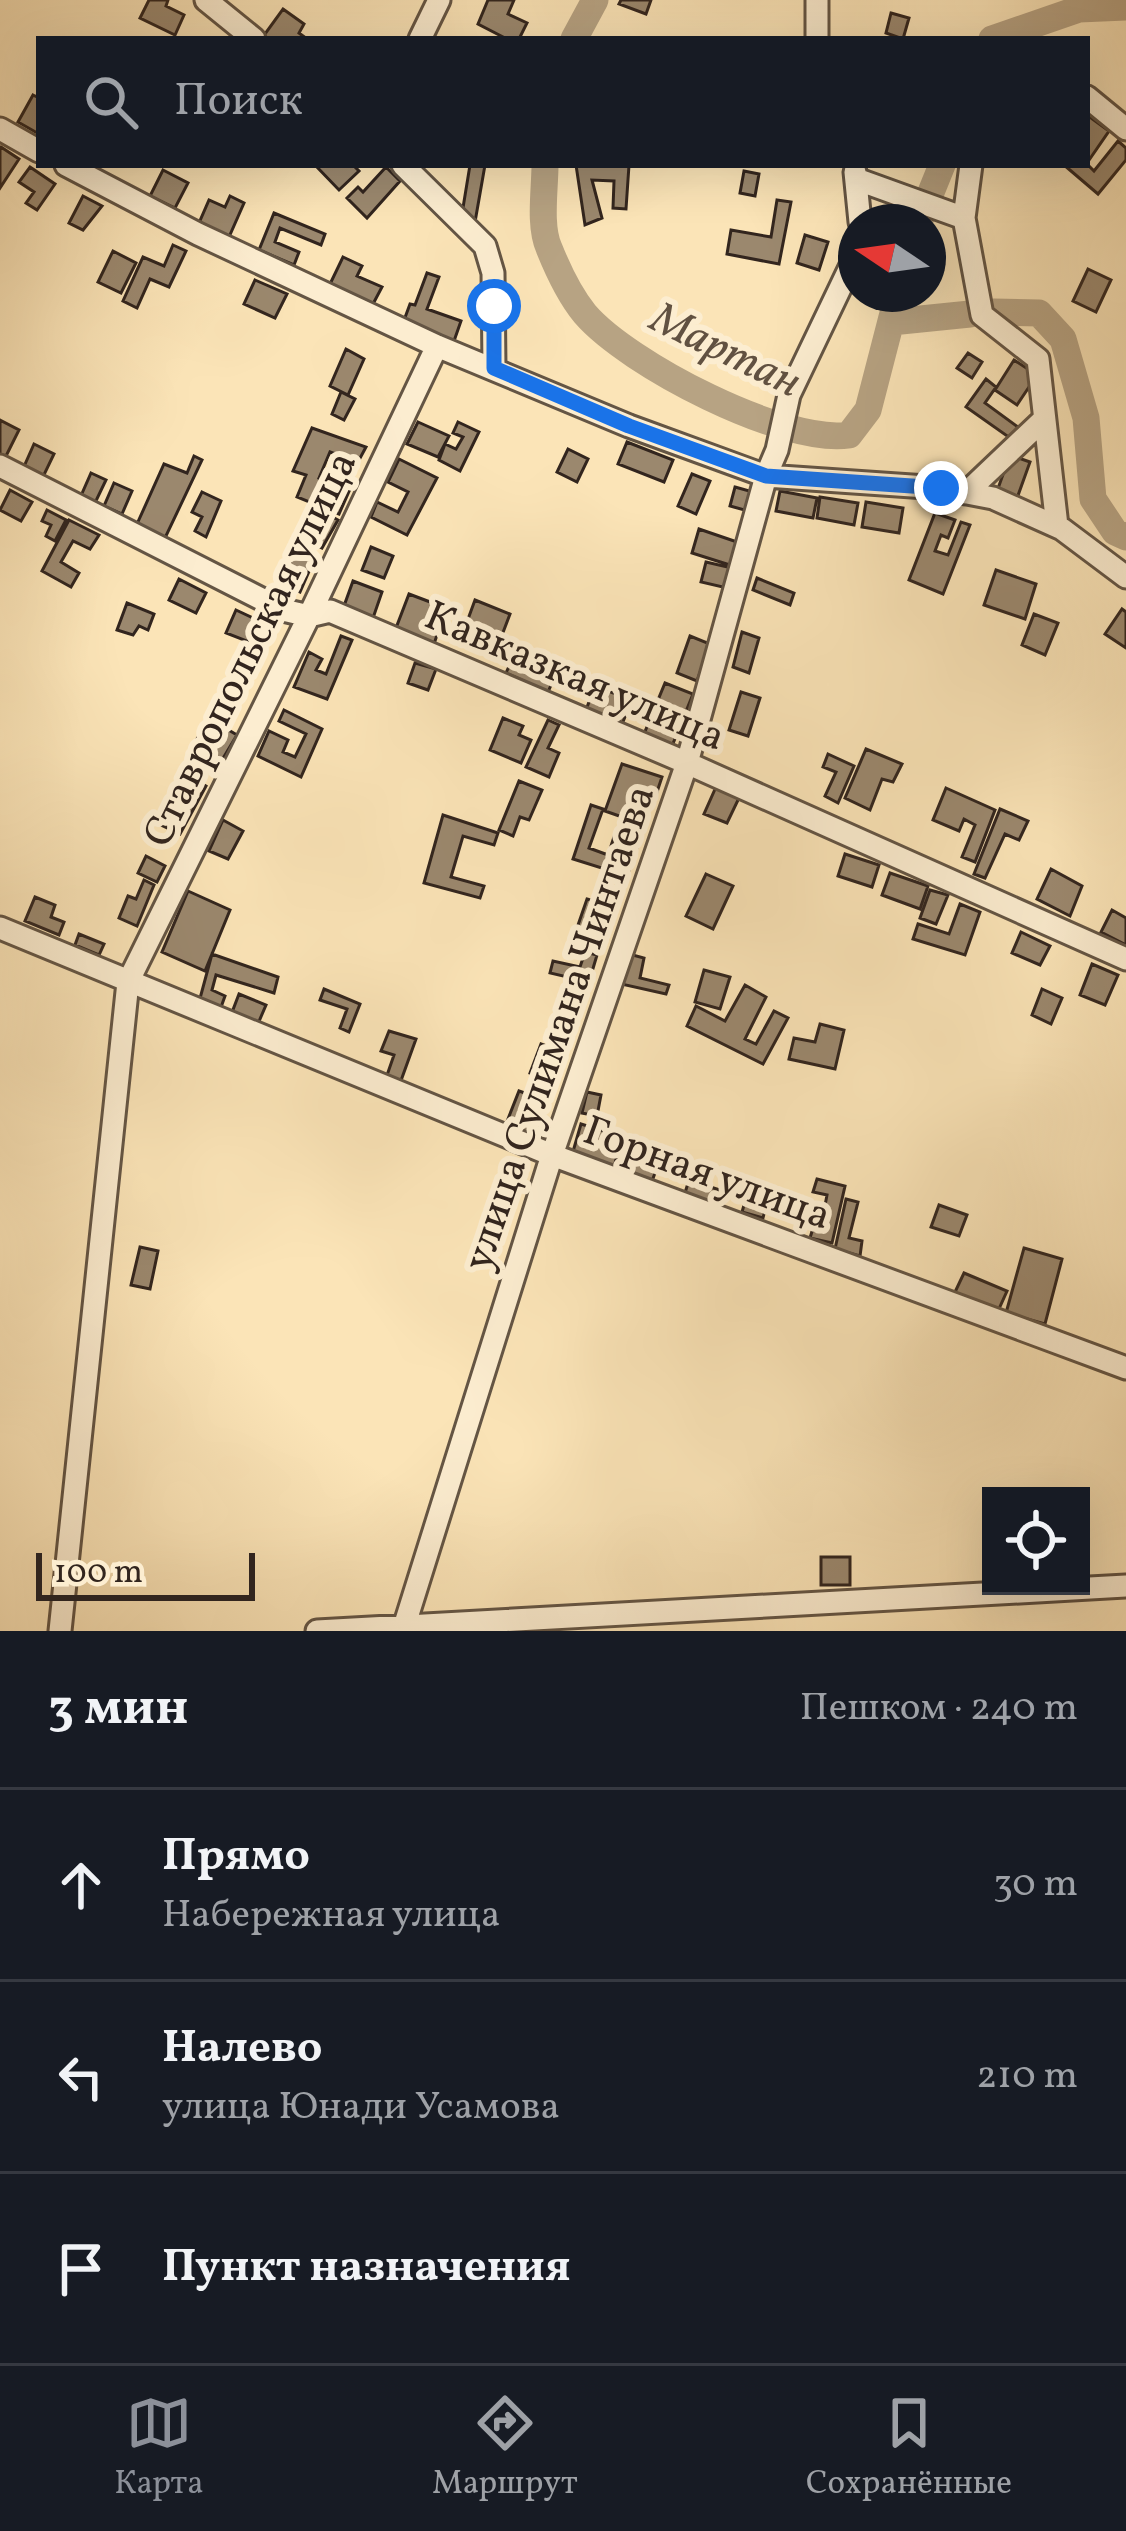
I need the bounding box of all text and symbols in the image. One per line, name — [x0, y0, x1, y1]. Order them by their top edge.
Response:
search box — [36, 36, 1090, 168]
icon: search — [78, 69, 144, 135]
text: Поиск — [174, 71, 303, 134]
north arrow — [838, 204, 946, 312]
route start — [467, 279, 521, 333]
water label: Мартан — [637, 288, 811, 416]
street label: Ставропольская улица — [130, 442, 374, 858]
route end — [914, 461, 968, 515]
street label: Кавказкая улица — [415, 588, 734, 768]
street label: улица Сулимана Чинтаева — [450, 778, 672, 1279]
street label: Горная улица — [574, 1103, 838, 1247]
map controls — [982, 1487, 1090, 1595]
button: locate — [982, 1487, 1090, 1595]
scale bar — [36, 1547, 255, 1600]
text: 100 m — [54, 1551, 143, 1597]
text: 3 мин — [48, 1674, 188, 1745]
text: Пешком · 240 m — [800, 1682, 1078, 1736]
text: Прямо — [162, 1826, 310, 1889]
icon: ahead — [48, 1852, 114, 1918]
text: 30 m — [993, 1858, 1078, 1912]
text: Набережная улица — [162, 1889, 500, 1943]
text: Налево — [162, 2018, 323, 2081]
icon: left — [48, 2044, 114, 2110]
text: 210 m — [976, 2050, 1078, 2104]
text: улица Юнади Усамова — [162, 2081, 560, 2135]
icon: arrive — [48, 2236, 114, 2302]
text: Пункт назначения — [162, 2237, 571, 2300]
tab: Карта — [114, 2390, 204, 2508]
tab: Маршрут — [432, 2390, 578, 2508]
tab: Сохранённые — [806, 2390, 1012, 2508]

